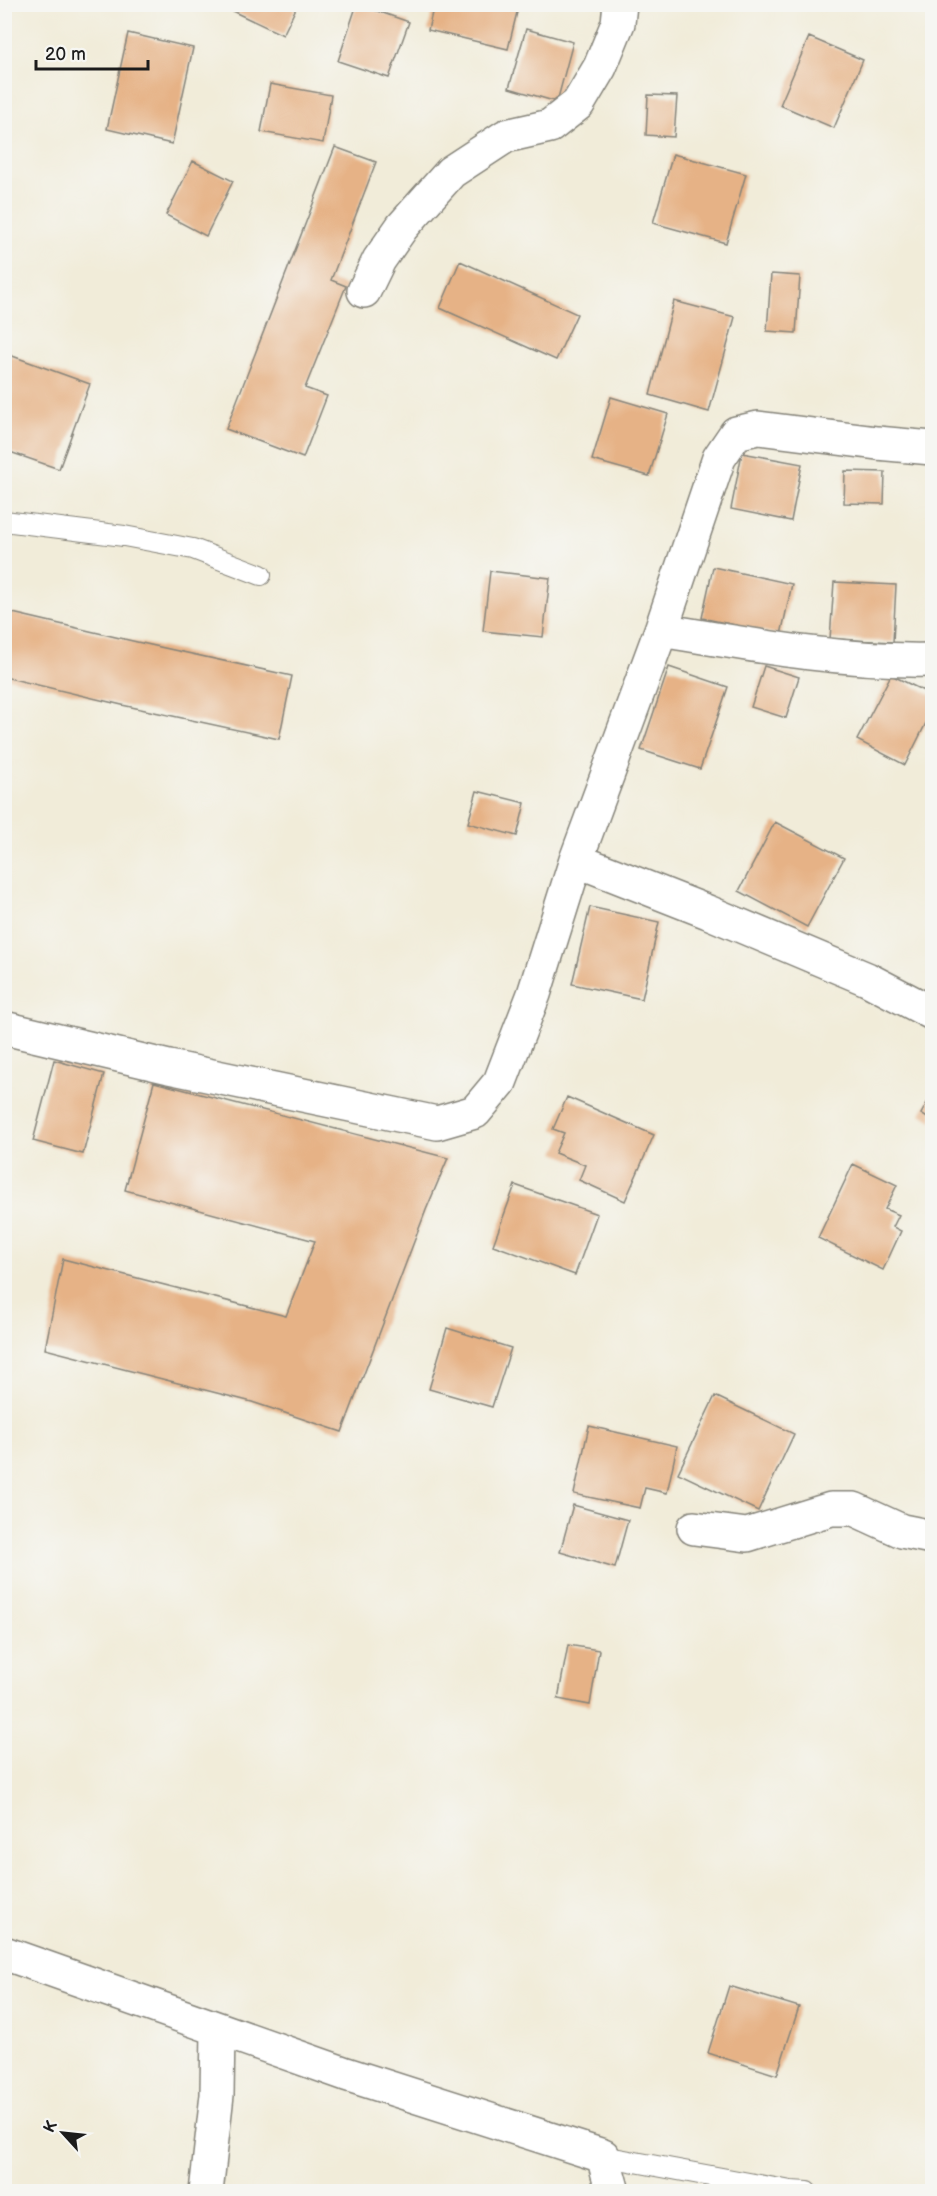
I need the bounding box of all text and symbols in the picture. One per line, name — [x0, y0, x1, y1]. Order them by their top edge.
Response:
scale bar — [36, 33, 148, 71]
text: 20 m — [45, 44, 86, 65]
north arrow — [33, 2103, 93, 2163]
text: K — [40, 2118, 62, 2136]

